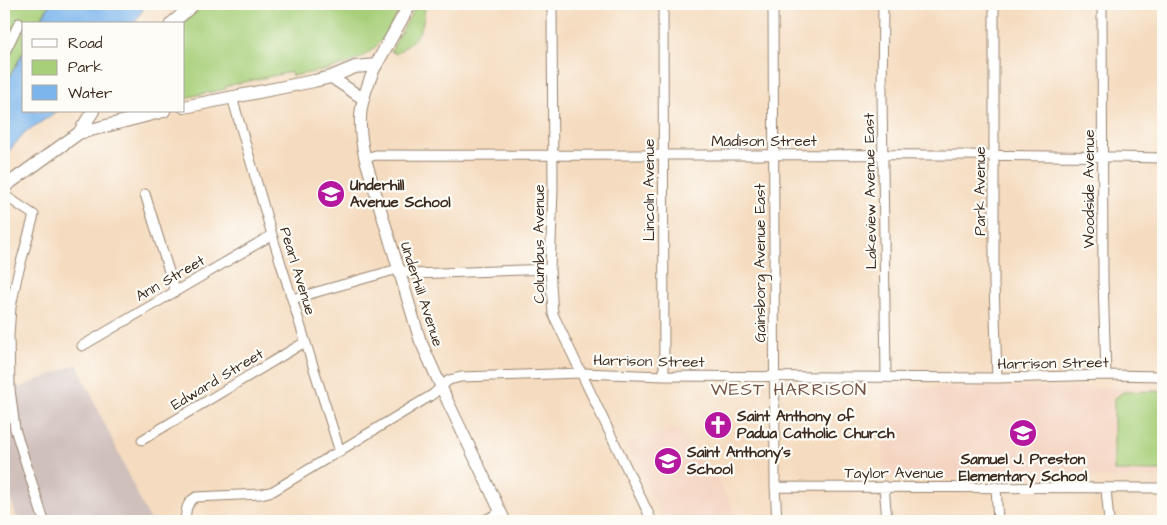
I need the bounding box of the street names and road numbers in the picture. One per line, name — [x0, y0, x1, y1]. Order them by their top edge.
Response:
street label: Lakeview Avenue East — [859, 113, 882, 269]
street label: Woodside Avenue — [1079, 129, 1100, 249]
street label: Madison Street — [711, 131, 817, 152]
street label: Lincoln Avenue — [639, 139, 660, 241]
street label: Park Avenue — [970, 146, 991, 236]
street label: Gainsborg Avenue East — [750, 183, 772, 343]
street label: Columbus Avenue — [529, 184, 550, 304]
street label: Pearl Avenue — [274, 225, 321, 318]
street label: Underhill Avenue — [395, 239, 448, 349]
street label: Ann Street — [132, 250, 209, 307]
street label: Edward Street — [167, 343, 267, 415]
street label: Harrison Street — [593, 350, 705, 373]
street label: Harrison Street — [997, 352, 1109, 375]
street label: Taylor Avenue — [844, 463, 944, 485]

